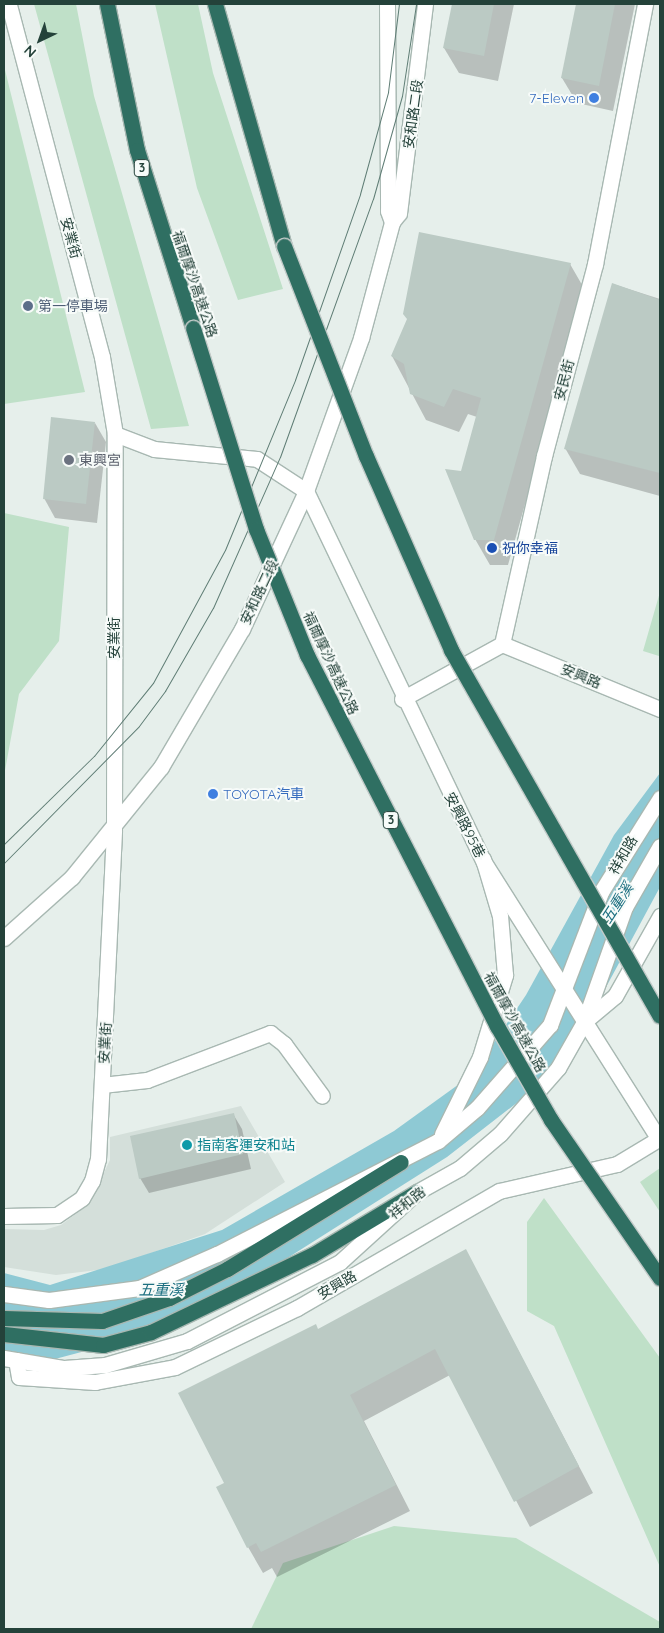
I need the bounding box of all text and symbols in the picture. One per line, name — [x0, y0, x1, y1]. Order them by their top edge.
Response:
north arrow — [15, 15, 65, 65]
text: N — [20, 41, 40, 61]
street label: 安和路二段 — [400, 78, 426, 150]
place label: 7-Eleven — [529, 90, 584, 106]
marker: 7-Eleven — [588, 92, 600, 104]
road number: 3 — [133, 158, 151, 178]
street label: 安業街 — [57, 216, 85, 260]
street label: 福爾摩沙高速公路 — [169, 228, 221, 340]
place label: 第一停車場 — [38, 298, 108, 314]
marker: 第一停車場 — [22, 300, 34, 312]
street label: 安民街 — [550, 358, 578, 402]
place label: 東興宮 — [79, 452, 121, 468]
marker: 東興宮 — [63, 454, 75, 466]
place label: 祝你幸福 — [502, 540, 558, 556]
marker: 祝你幸福 — [486, 542, 498, 554]
street label: 安和路二段 — [237, 557, 281, 627]
street label: 福爾摩沙高速公路 — [300, 609, 362, 717]
street label: 安業街 — [106, 617, 122, 659]
street label: 安興路 — [558, 660, 604, 692]
place label: TOYOTA汽車 — [223, 786, 304, 802]
marker: TOYOTA汽車 — [207, 788, 219, 800]
street label: 安興路95巷 — [441, 789, 489, 861]
road number: 3 — [382, 810, 400, 830]
street label: 祥和路 — [605, 833, 641, 877]
water label: 五重溪 — [597, 879, 637, 927]
street label: 福爾摩沙高速公路 — [481, 969, 549, 1075]
street label: 安業街 — [95, 1021, 115, 1065]
place label: 指南客運安和站 — [197, 1137, 295, 1153]
marker: 指南客運安和站 — [181, 1139, 193, 1151]
street label: 祥和路 — [385, 1183, 429, 1223]
street label: 安興路 — [315, 1267, 359, 1303]
water label: 五重溪 — [139, 1281, 183, 1299]

